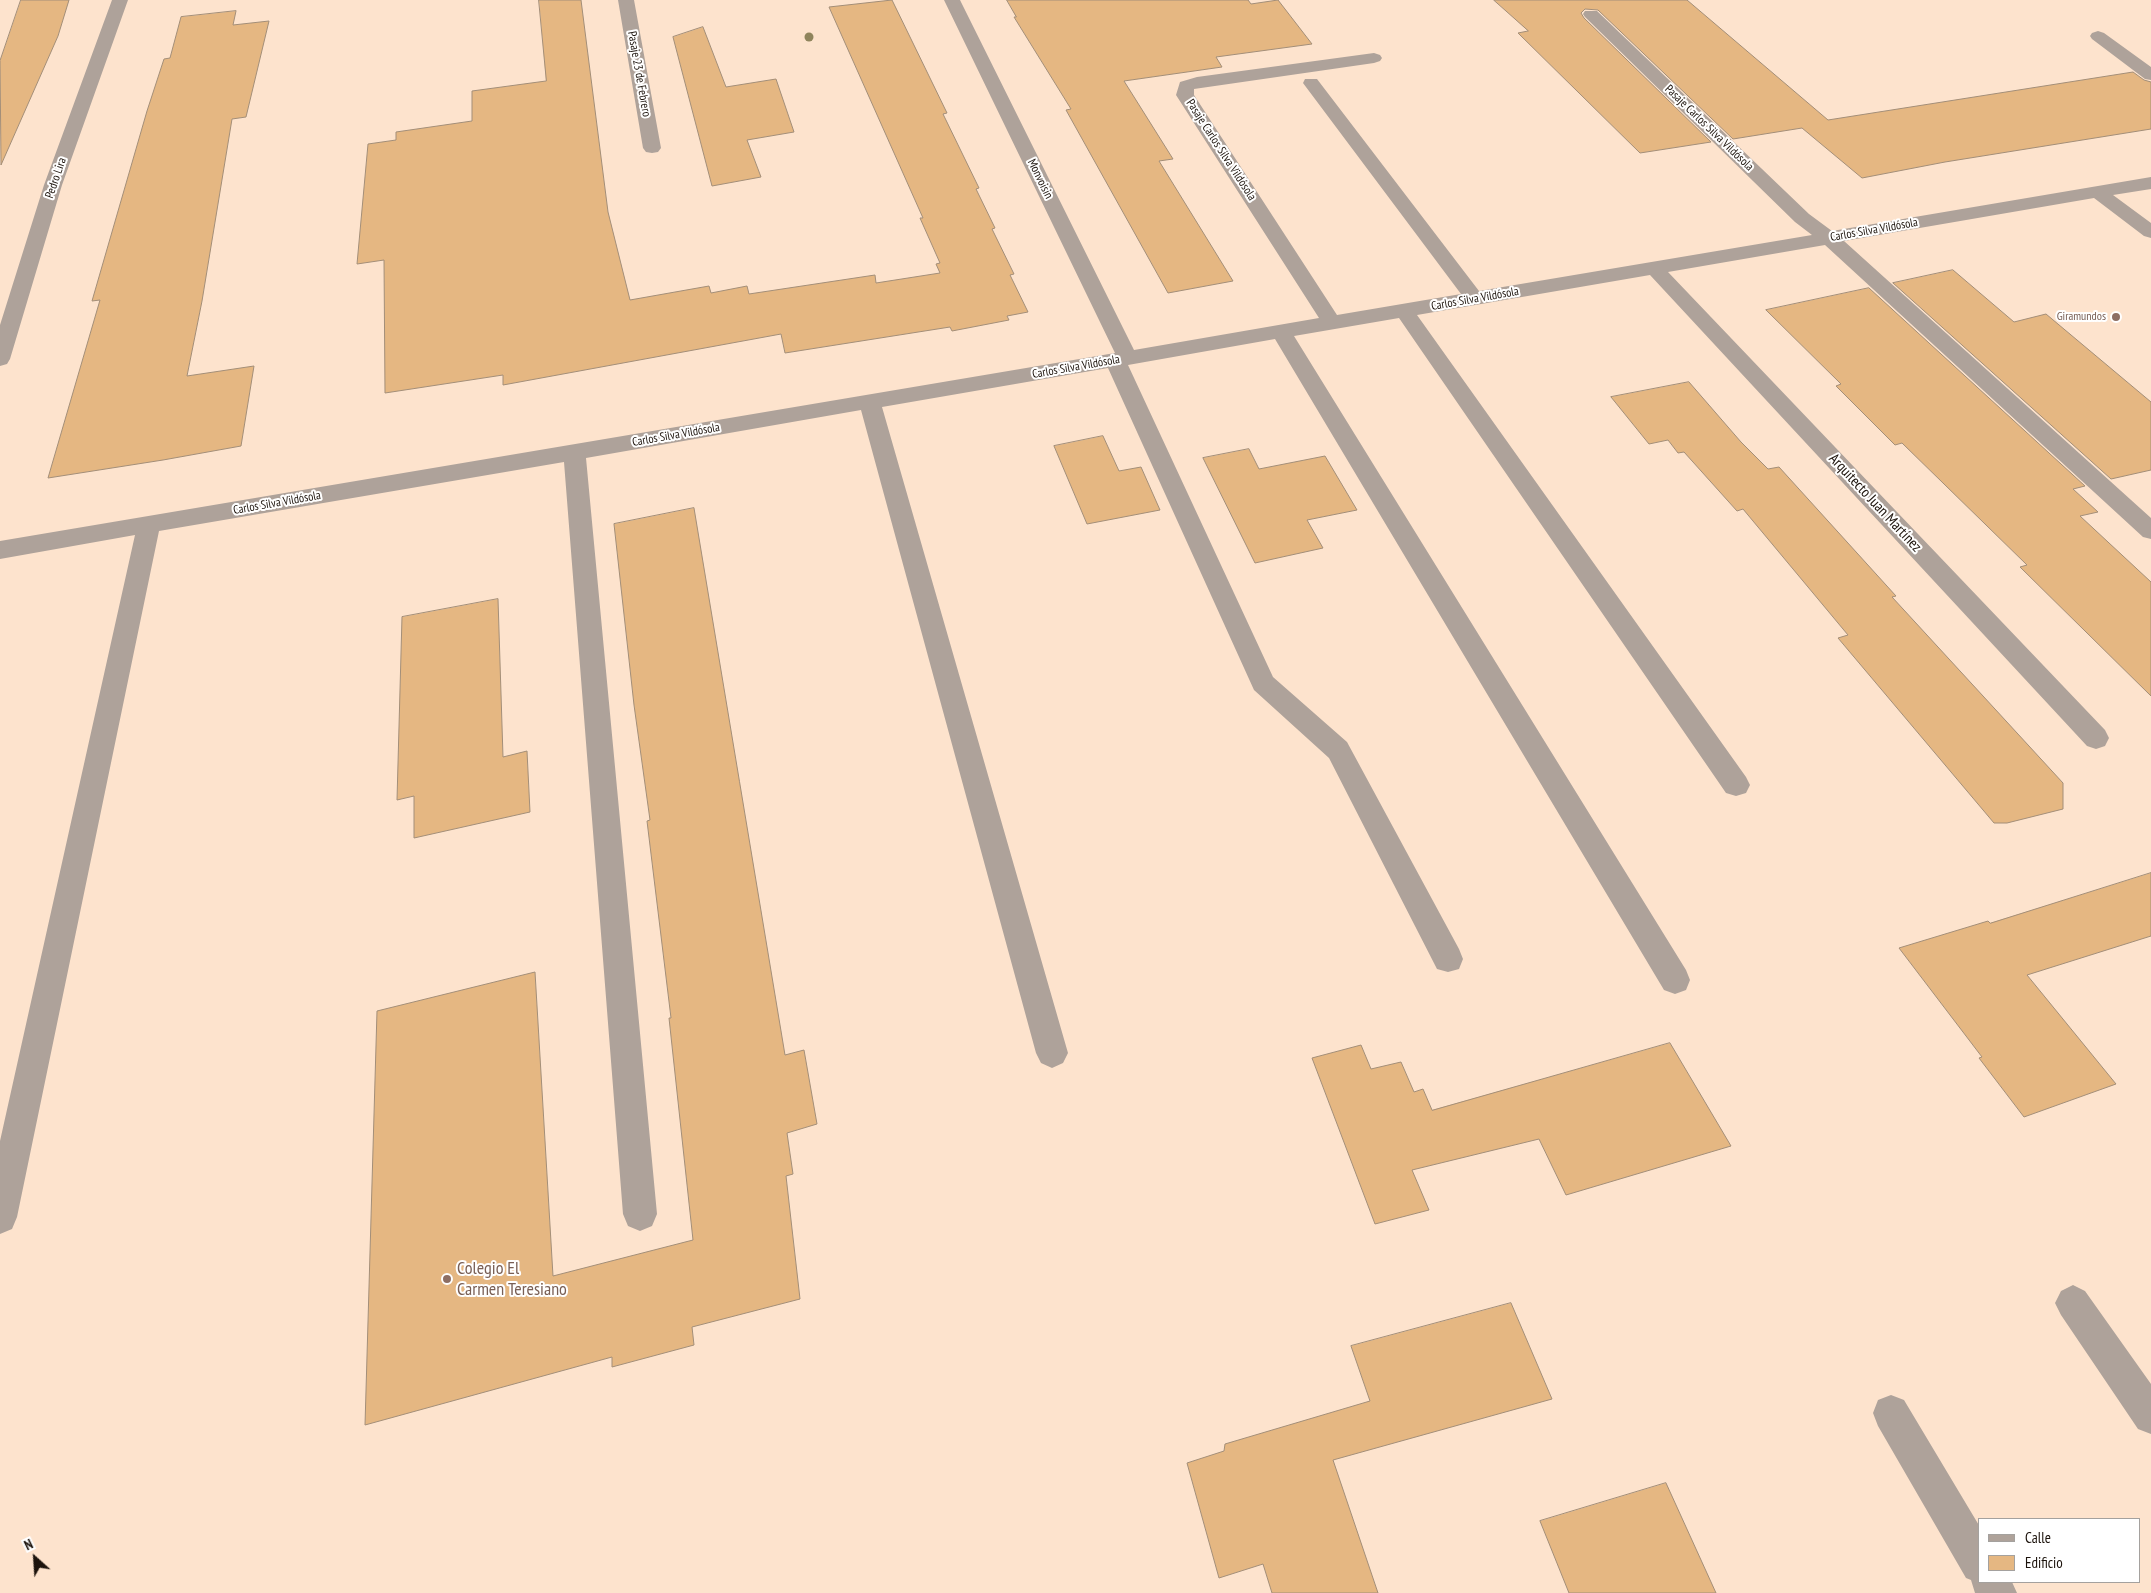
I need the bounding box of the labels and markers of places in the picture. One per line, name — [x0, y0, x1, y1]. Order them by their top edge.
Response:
place label: Giramundos — [2057, 310, 2106, 324]
marker: Giramundos — [2110, 311, 2122, 323]
place label: Colegio El Carmen Teresiano — [457, 1258, 567, 1300]
marker: Colegio El Carmen Teresiano — [441, 1273, 453, 1285]

